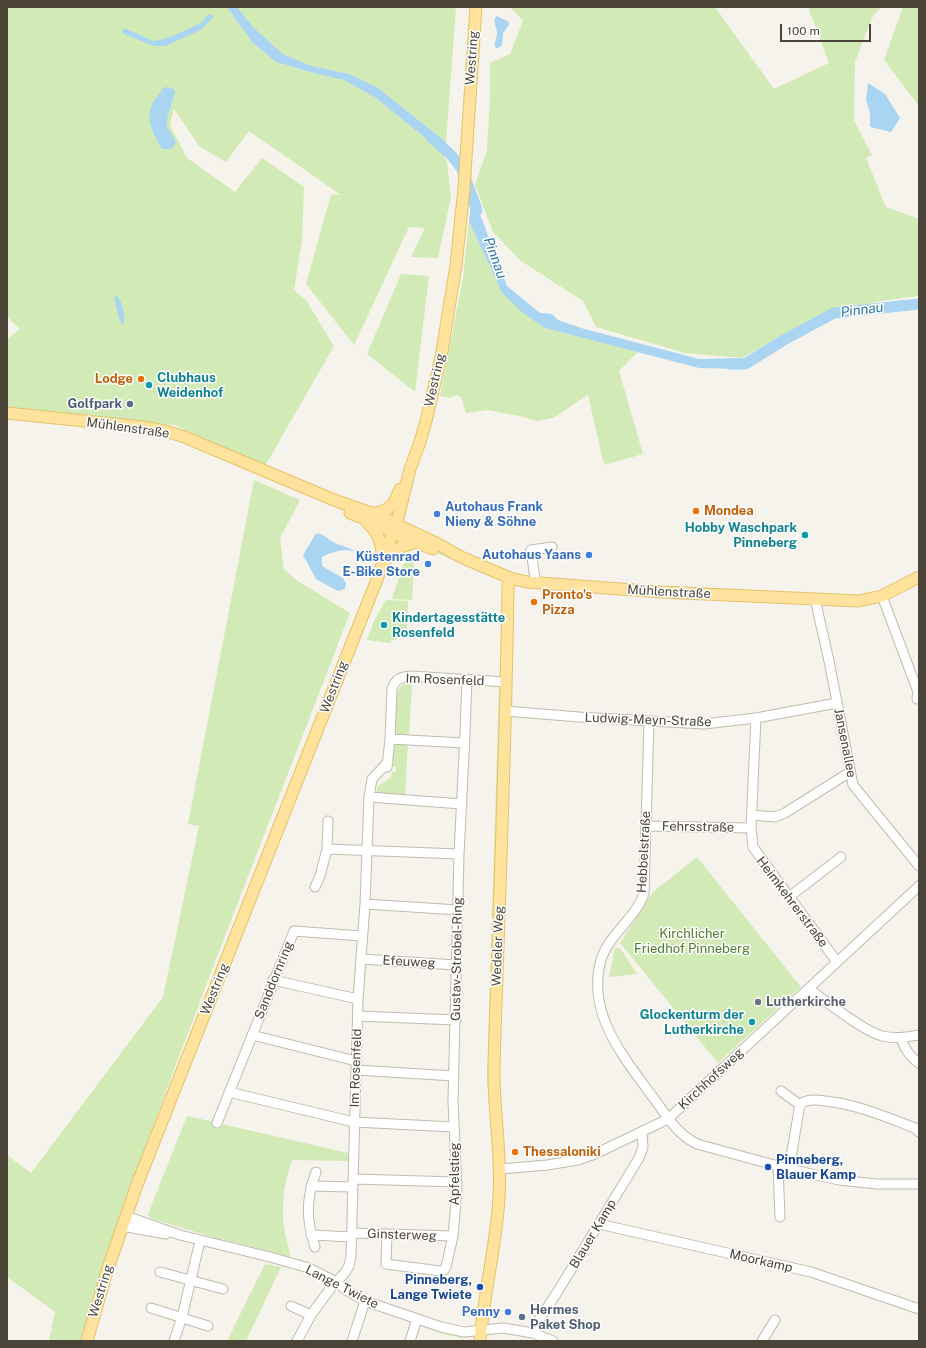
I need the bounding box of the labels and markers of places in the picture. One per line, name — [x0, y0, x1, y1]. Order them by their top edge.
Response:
place label: Clubhaus Weidenhof — [157, 370, 223, 401]
place label: Lodge — [95, 371, 133, 387]
marker: Lodge — [136, 374, 146, 384]
marker: Clubhaus Weidenhof — [144, 380, 154, 390]
place label: Golfpark — [67, 396, 122, 412]
marker: Golfpark — [125, 399, 135, 409]
place label: Autohaus Frank Nieny & Söhne — [445, 499, 543, 530]
place label: Mondea — [704, 503, 754, 519]
marker: Mondea — [691, 506, 701, 516]
marker: Autohaus Frank Nieny & Söhne — [432, 509, 442, 519]
place label: Hobby Waschpark Pinneberg — [685, 520, 797, 551]
marker: Hobby Waschpark Pinneberg — [800, 530, 810, 540]
place label: Autohaus Yaans — [482, 547, 581, 563]
place label: Küstenrad E-Bike Store — [343, 549, 420, 580]
marker: Autohaus Yaans — [584, 550, 594, 560]
marker: Küstenrad E-Bike Store — [423, 559, 433, 569]
place label: Pronto's Pizza — [542, 587, 592, 618]
marker: Pronto's Pizza — [529, 597, 539, 607]
place label: Kindertagesstätte Rosenfeld — [392, 610, 505, 641]
marker: Kindertagesstätte Rosenfeld — [379, 620, 389, 630]
place label: Lutherkirche — [766, 994, 846, 1010]
marker: Lutherkirche — [753, 997, 763, 1007]
place label: Glockenturm der Lutherkirche — [640, 1007, 744, 1038]
marker: Glockenturm der Lutherkirche — [747, 1017, 757, 1027]
place label: Thessaloniki — [523, 1144, 601, 1160]
marker: Thessaloniki — [510, 1147, 520, 1157]
place label: Pinneberg, Blauer Kamp — [776, 1152, 856, 1183]
marker: Pinneberg, Blauer Kamp — [763, 1162, 773, 1172]
place label: Pinneberg, Lange Twiete — [390, 1272, 472, 1303]
marker: Pinneberg, Lange Twiete — [475, 1282, 485, 1292]
place label: Hermes Paket Shop — [530, 1302, 601, 1333]
place label: Penny — [462, 1304, 500, 1320]
marker: Penny — [503, 1307, 513, 1317]
marker: Hermes Paket Shop — [517, 1312, 527, 1322]

